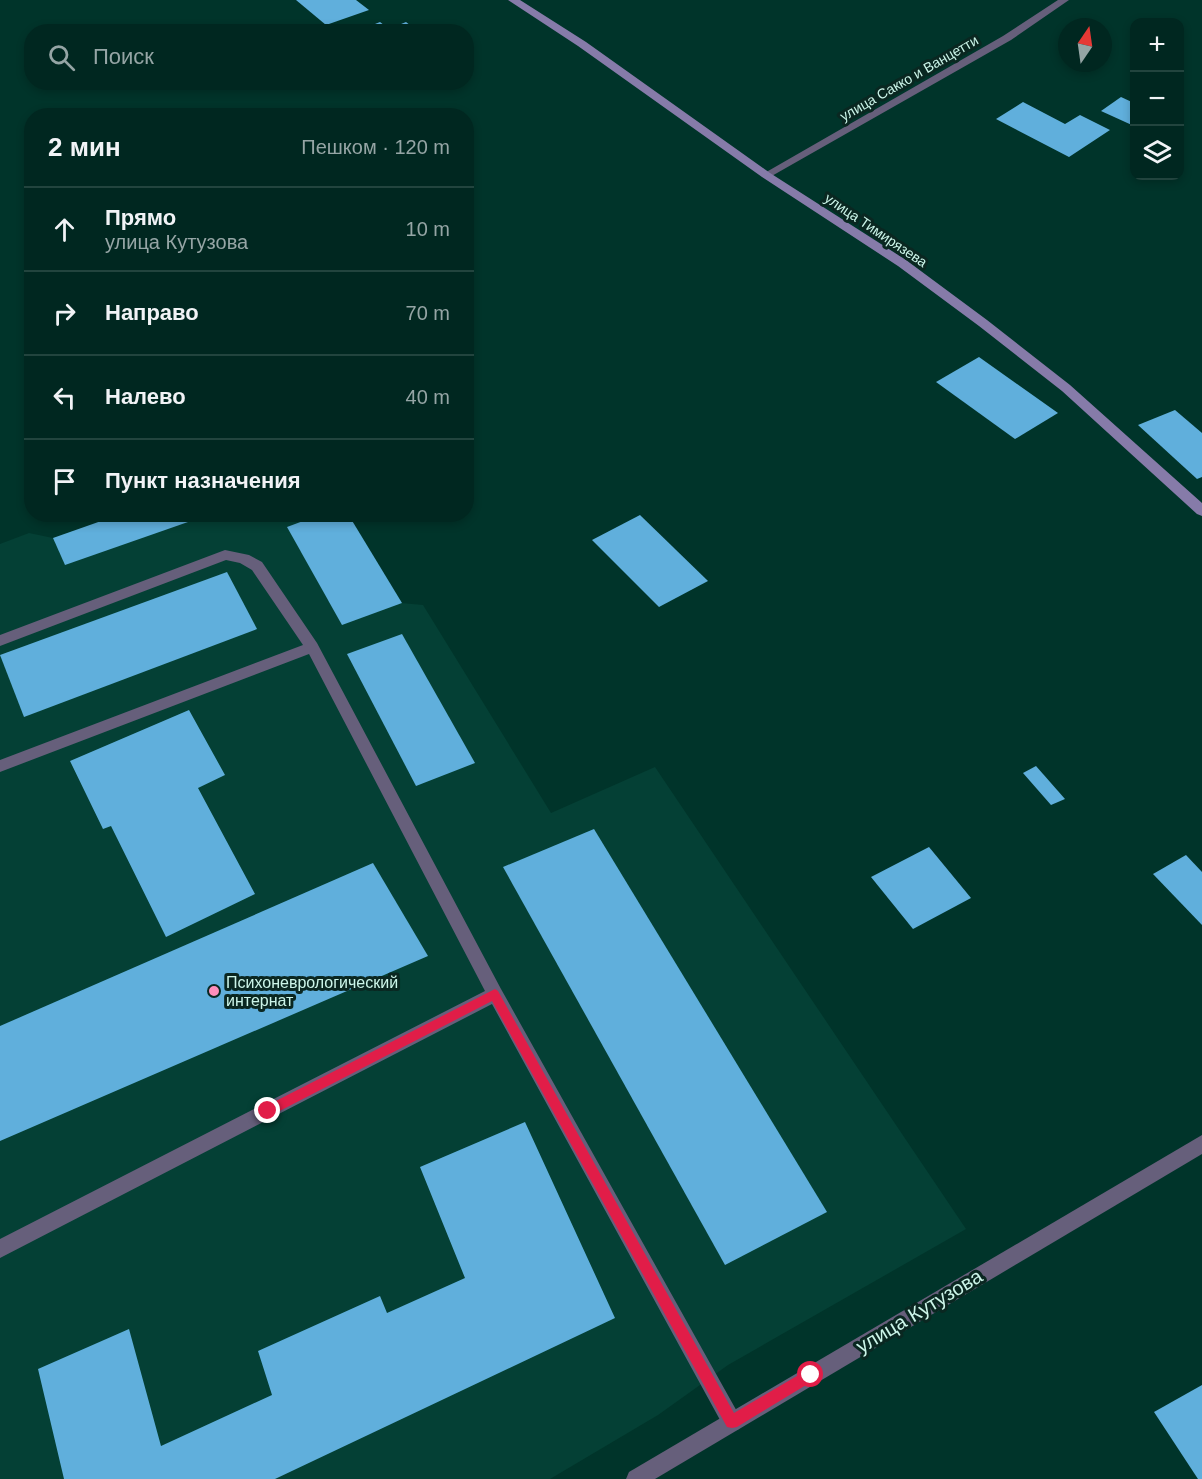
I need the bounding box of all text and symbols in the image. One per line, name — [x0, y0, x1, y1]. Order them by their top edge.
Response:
north arrow — [1058, 18, 1112, 72]
map controls — [1130, 18, 1184, 180]
button: + — [1130, 18, 1184, 72]
search box — [24, 24, 474, 90]
street label: улица Сакко и Ванцетти — [837, 32, 981, 124]
icon: search — [45, 41, 78, 74]
text: Поиск — [93, 44, 154, 69]
button: − — [1130, 72, 1184, 126]
button: layers — [1130, 126, 1184, 180]
text: 2 мин — [48, 132, 121, 162]
text: Пешком · 120 m — [301, 136, 450, 158]
street label: улица Тимирязева — [822, 190, 930, 270]
text: Прямо — [105, 205, 176, 230]
icon: ahead — [48, 213, 81, 246]
text: 10 m — [406, 218, 450, 240]
text: улица Кутузова — [105, 231, 248, 253]
icon: right — [48, 297, 81, 330]
text: Направо — [105, 300, 199, 325]
text: 70 m — [406, 302, 450, 324]
icon: left — [48, 381, 81, 414]
text: Налево — [105, 384, 186, 409]
text: 40 m — [406, 386, 450, 408]
icon: arrive — [48, 465, 81, 498]
text: Пункт назначения — [105, 468, 301, 493]
place label: Психоневрологический интернат — [226, 974, 398, 1009]
marker: Психоневрологический интернат — [207, 984, 221, 998]
route end — [254, 1097, 280, 1123]
street label: улица Кутузова — [852, 1264, 987, 1357]
route start — [797, 1361, 823, 1387]

